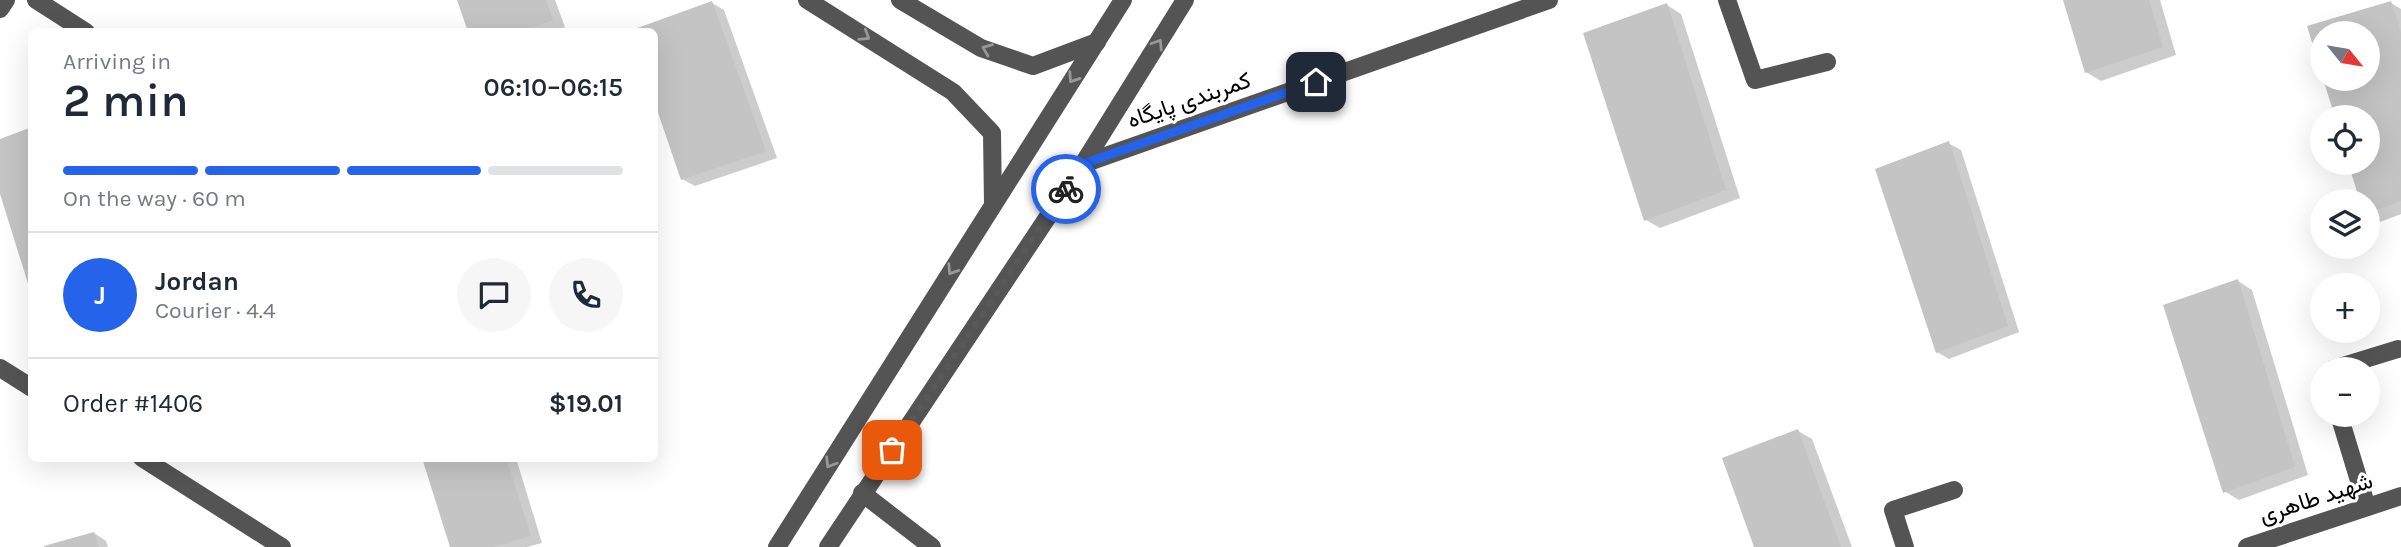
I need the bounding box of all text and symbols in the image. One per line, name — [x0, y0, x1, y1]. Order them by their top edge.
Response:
north arrow — [2310, 21, 2380, 91]
map controls — [2310, 21, 2380, 427]
one-way arrow — [857, 28, 870, 41]
one-way arrow — [1149, 38, 1162, 51]
one-way arrow — [982, 44, 994, 58]
text: Arriving in — [63, 48, 171, 75]
pin — [1286, 52, 1346, 112]
icon: home — [1297, 63, 1335, 101]
street label: کمربندی پایگاه — [1124, 66, 1255, 136]
one-way arrow — [1069, 70, 1081, 83]
text: 06:10–06:15 — [483, 72, 623, 103]
text: 2 min — [63, 74, 189, 128]
button: locate — [2310, 105, 2380, 175]
courier — [1031, 154, 1101, 224]
icon: bike — [1047, 170, 1085, 208]
text: On the way · 60 m — [63, 185, 246, 212]
button: layers — [2310, 189, 2380, 259]
button: chat — [457, 258, 531, 332]
button: phone — [549, 258, 623, 332]
one-way arrow — [947, 263, 960, 276]
text: Jordan — [155, 266, 239, 297]
button: + — [2310, 273, 2380, 343]
text: J — [94, 280, 106, 311]
text: Courier · 4.4 — [155, 297, 276, 324]
button: − — [2310, 357, 2380, 427]
text: Order #1406 — [63, 388, 203, 419]
text: $19.01 — [549, 388, 623, 419]
pin — [862, 420, 922, 480]
icon: bag — [873, 431, 911, 469]
one-way arrow — [825, 455, 838, 468]
street label: شهید طاهری — [2256, 467, 2376, 530]

